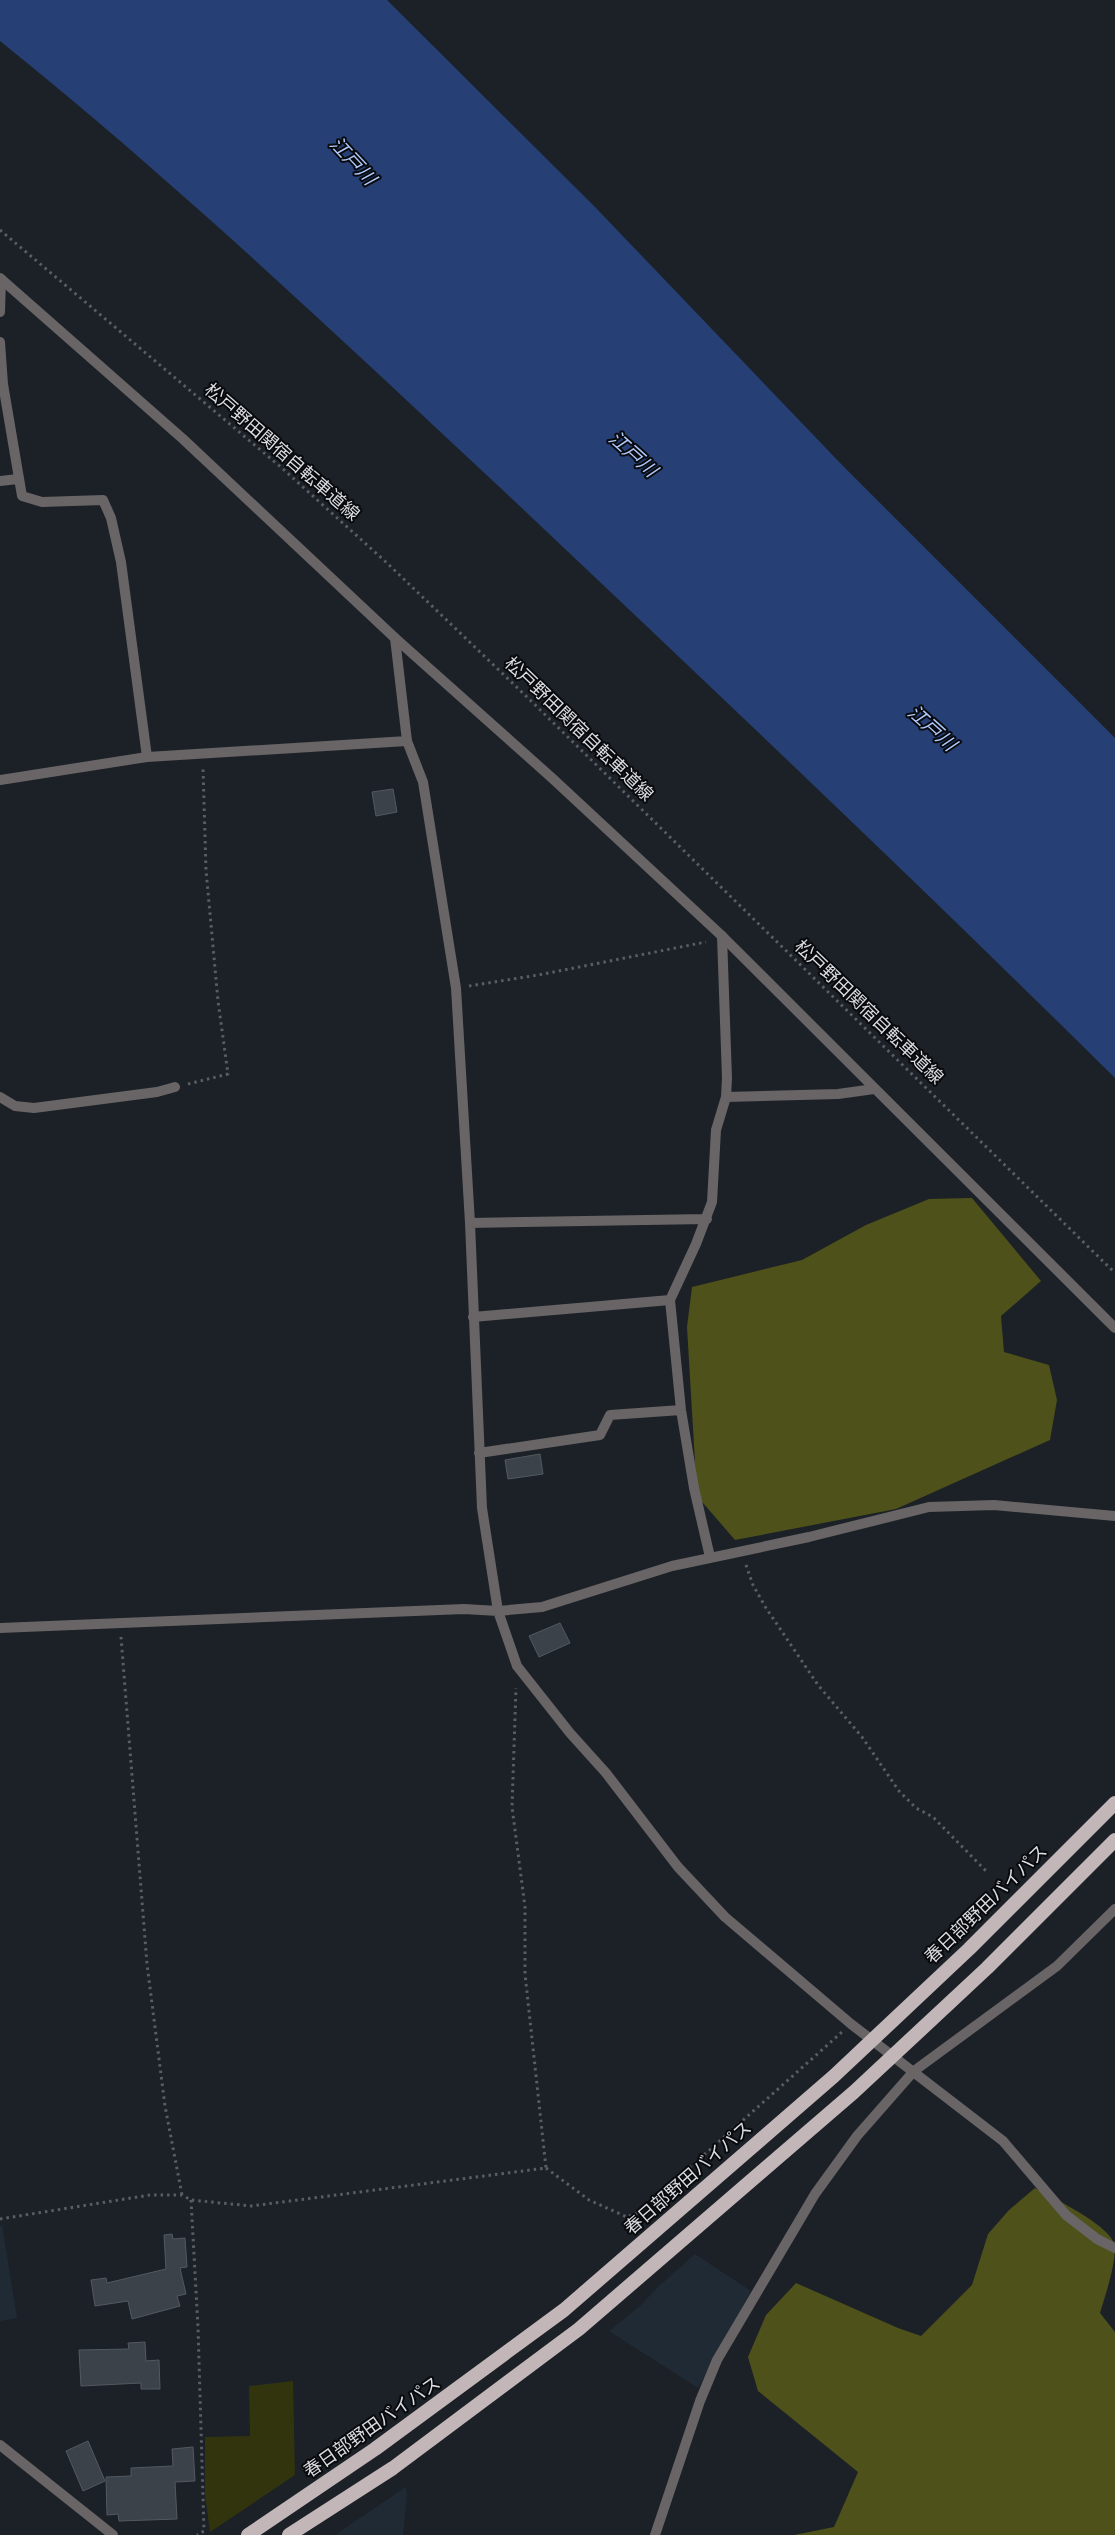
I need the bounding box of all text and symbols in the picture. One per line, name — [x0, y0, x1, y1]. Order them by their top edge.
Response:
water label: 江戸川 — [324, 132, 383, 192]
street label: 松戸野田関宿自転車道線 — [199, 378, 365, 526]
water label: 江戸川 — [603, 426, 664, 484]
street label: 松戸野田関宿自転車道線 — [499, 652, 659, 806]
water label: 江戸川 — [902, 700, 963, 758]
street label: 松戸野田関宿自転車道線 — [789, 935, 949, 1089]
street label: 春日部野田バイパス — [920, 1839, 1052, 1969]
street label: 春日部野田バイパス — [619, 2116, 757, 2240]
street label: 春日部野田バイパス — [299, 2371, 445, 2483]

